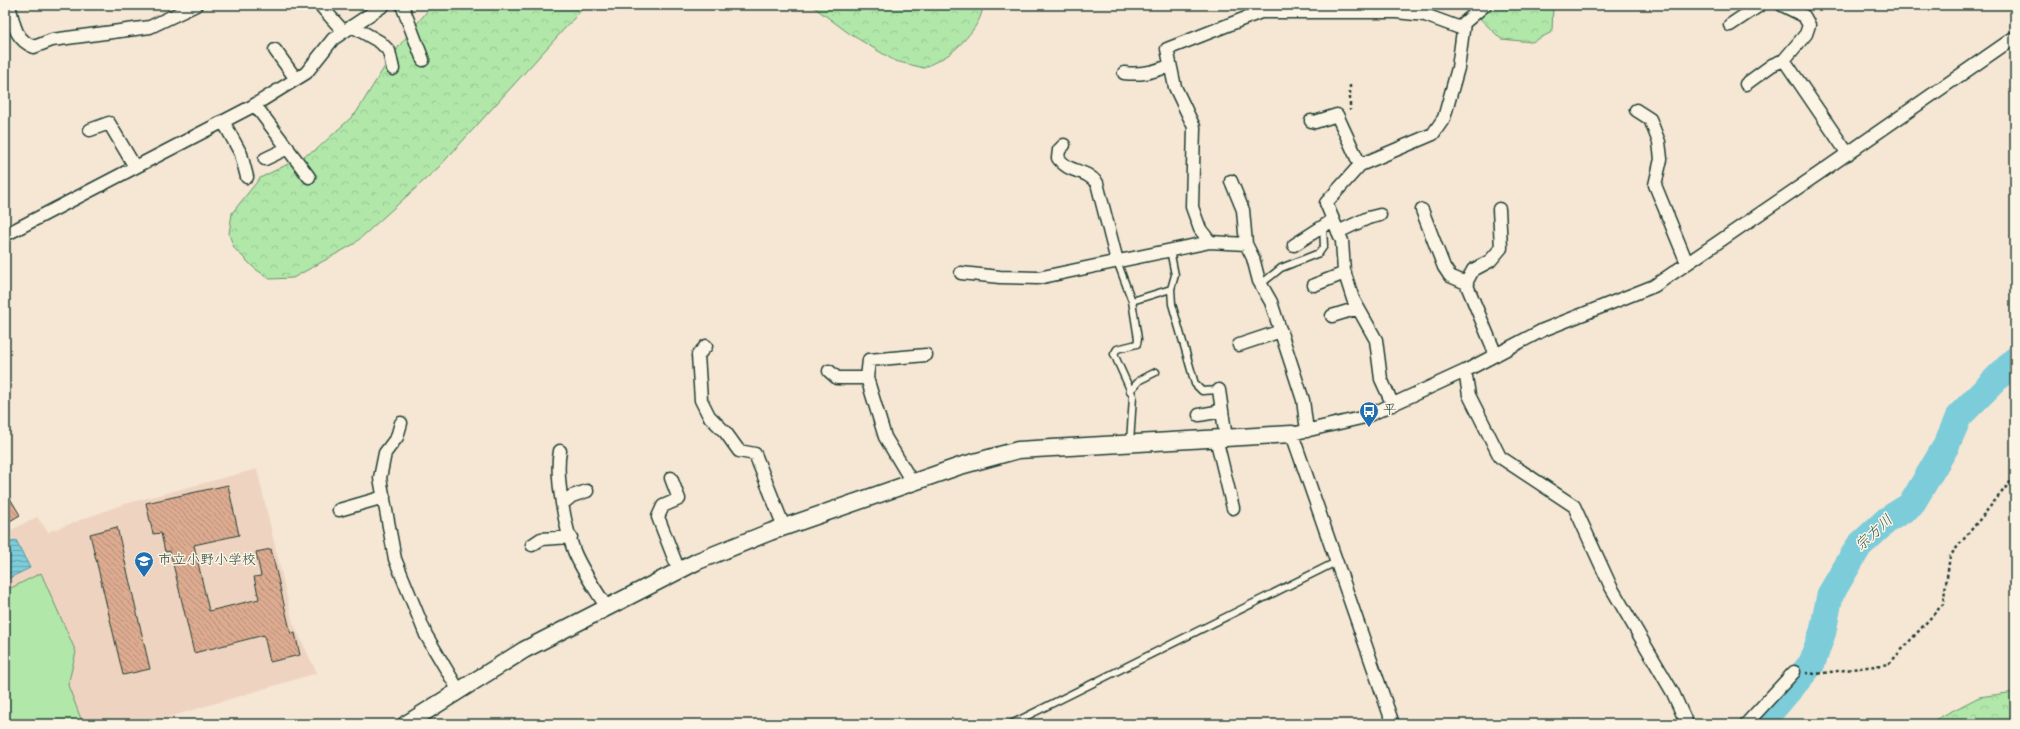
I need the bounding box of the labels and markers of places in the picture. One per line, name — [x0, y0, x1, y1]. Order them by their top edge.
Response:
bus stop icon: 平 — [1358, 400, 1380, 428]
place label: 平 — [1383, 401, 1397, 421]
school or university icon: 市立小野小学校 — [133, 550, 155, 578]
place label: 市立小野小学校 — [158, 551, 256, 571]

